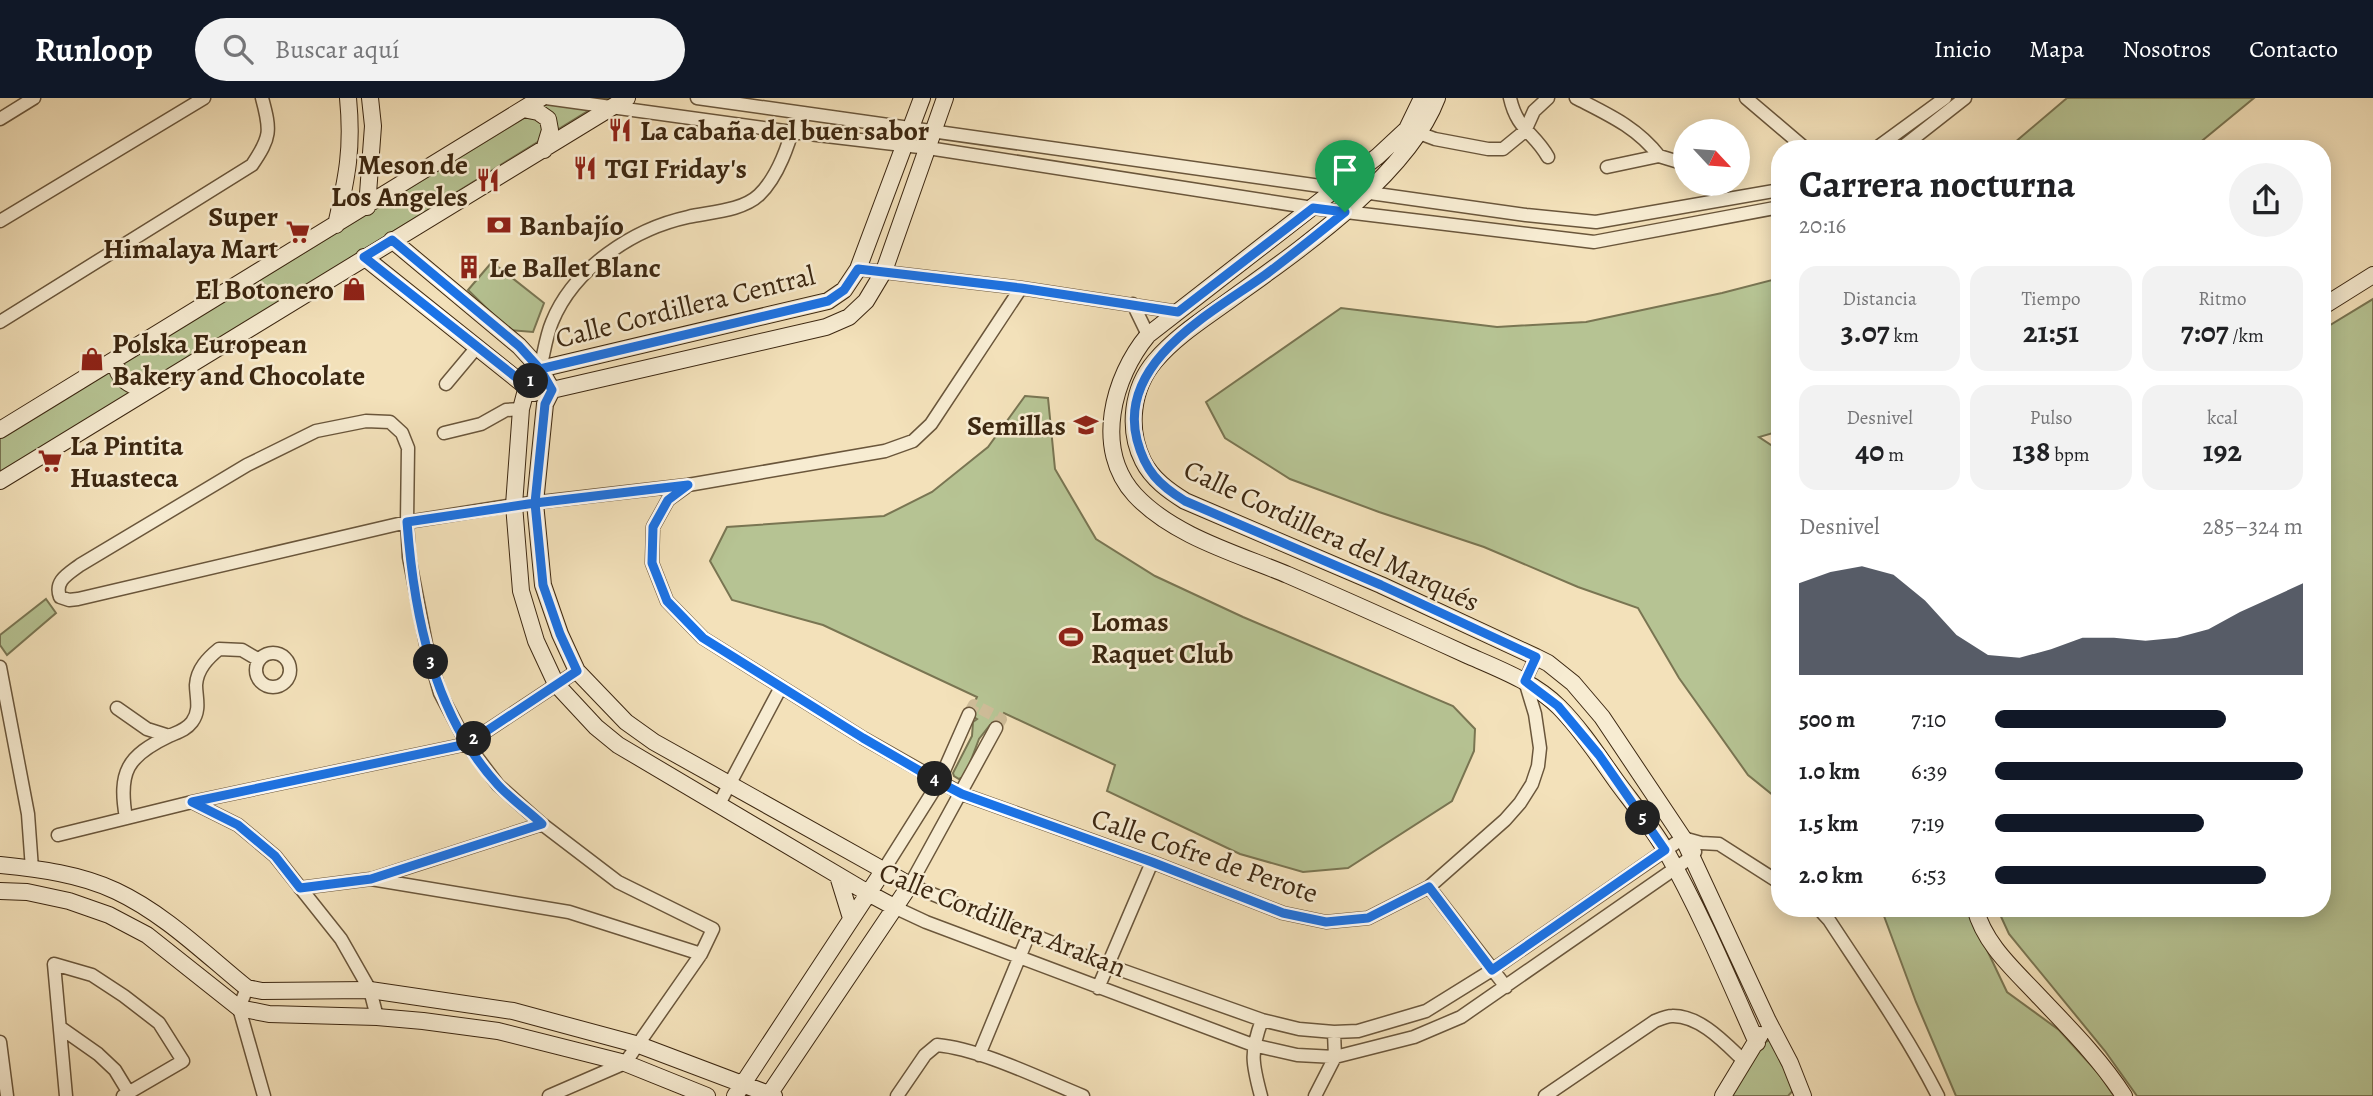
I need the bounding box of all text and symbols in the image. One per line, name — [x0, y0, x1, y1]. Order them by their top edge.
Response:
search box — [195, 18, 685, 81]
text: Runloop — [35, 27, 153, 72]
icon: search — [219, 30, 257, 68]
text: Buscar aquí — [275, 32, 400, 67]
text: Inicio — [1934, 33, 1991, 65]
text: Mapa — [2029, 33, 2084, 65]
text: Nosotros — [2122, 33, 2211, 65]
text: Contacto — [2249, 33, 2338, 65]
place label: La cabaña del buen sabor — [640, 112, 930, 150]
restaurant icon: La cabaña del buen sabor — [606, 116, 634, 144]
north arrow — [1673, 119, 1750, 196]
map controls — [1673, 119, 1750, 196]
pin — [1315, 140, 1375, 212]
place label: Meson de Los Angeles — [331, 146, 468, 216]
place label: TGI Friday's — [605, 150, 747, 188]
icon: arrive — [1326, 151, 1364, 189]
restaurant icon: TGI Friday's — [571, 154, 599, 182]
text: Carrera nocturna — [1799, 158, 2075, 210]
button: share — [2229, 163, 2303, 237]
restaurant icon: Meson de Los Angeles — [474, 166, 502, 194]
place label: Super Himalaya Mart — [103, 198, 278, 268]
place label: Banbajío — [519, 207, 624, 245]
text: 20:16 — [1799, 210, 1846, 241]
bank icon: Banbajío — [485, 211, 513, 239]
supermarket icon: Super Himalaya Mart — [284, 218, 312, 246]
place label: Le Ballet Blanc — [489, 249, 661, 287]
building icon: Le Ballet Blanc — [455, 253, 483, 281]
street label: Calle Cordillera Central — [551, 256, 819, 358]
place label: El Botonero — [195, 271, 334, 309]
shop icon: El Botonero — [340, 275, 368, 303]
text: Distancia — [1843, 286, 1917, 312]
text: Tiempo — [2022, 286, 2080, 312]
text: Ritmo — [2198, 286, 2246, 312]
text: 3.07 — [1841, 312, 1890, 352]
text: 21:51 — [2023, 312, 2079, 352]
text: 7:07 — [2181, 312, 2229, 352]
text: km — [1890, 323, 1919, 349]
text: /km — [2229, 323, 2264, 349]
place label: Polska European Bakery and Chocolate — [112, 325, 365, 395]
shop icon: Polska European Bakery and Chocolate — [78, 345, 106, 373]
pin: 1 — [514, 364, 548, 398]
text: 1 — [527, 367, 534, 393]
text: Desnivel — [1846, 405, 1913, 431]
text: Pulso — [2030, 405, 2072, 431]
text: kcal — [2207, 405, 2238, 431]
place label: Semillas — [967, 407, 1066, 445]
school or university icon: Semillas — [1072, 411, 1100, 439]
place label: La Pintita Huasteca — [70, 427, 184, 497]
text: 40 — [1855, 431, 1884, 471]
text: 138 — [2012, 431, 2050, 471]
text: 192 — [2203, 431, 2242, 471]
text: m — [1884, 442, 1904, 468]
text: bpm — [2050, 442, 2090, 468]
supermarket icon: La Pintita Huasteca — [36, 447, 64, 475]
street label: Calle Cordillera del Marqués — [1178, 451, 1486, 621]
text: Desnivel — [1799, 511, 1880, 542]
text: 285–324 m — [2202, 511, 2303, 542]
place label: Lomas Raquet Club — [1091, 603, 1233, 673]
sports icon: Lomas Raquet Club — [1057, 623, 1085, 651]
pin: 3 — [414, 644, 448, 680]
text: 3 — [426, 648, 435, 674]
text: 500 m — [1799, 704, 1855, 735]
text: 7:10 — [1911, 704, 1946, 735]
pin: 2 — [456, 722, 491, 756]
text: 2 — [469, 725, 478, 751]
text: 1.0 km — [1799, 756, 1860, 787]
text: 6:39 — [1911, 756, 1947, 787]
pin: 4 — [918, 762, 953, 796]
text: 4 — [930, 765, 939, 791]
street label: Calle Cofre de Perote — [1086, 799, 1323, 912]
pin: 5 — [1626, 800, 1660, 836]
text: 5 — [1638, 804, 1647, 830]
text: 1.5 km — [1799, 808, 1859, 839]
text: 7:19 — [1911, 808, 1944, 839]
street label: Calle Cordillera Arakan — [874, 853, 1132, 987]
text: 2.0 km — [1799, 860, 1863, 891]
text: 6:53 — [1911, 860, 1947, 891]

